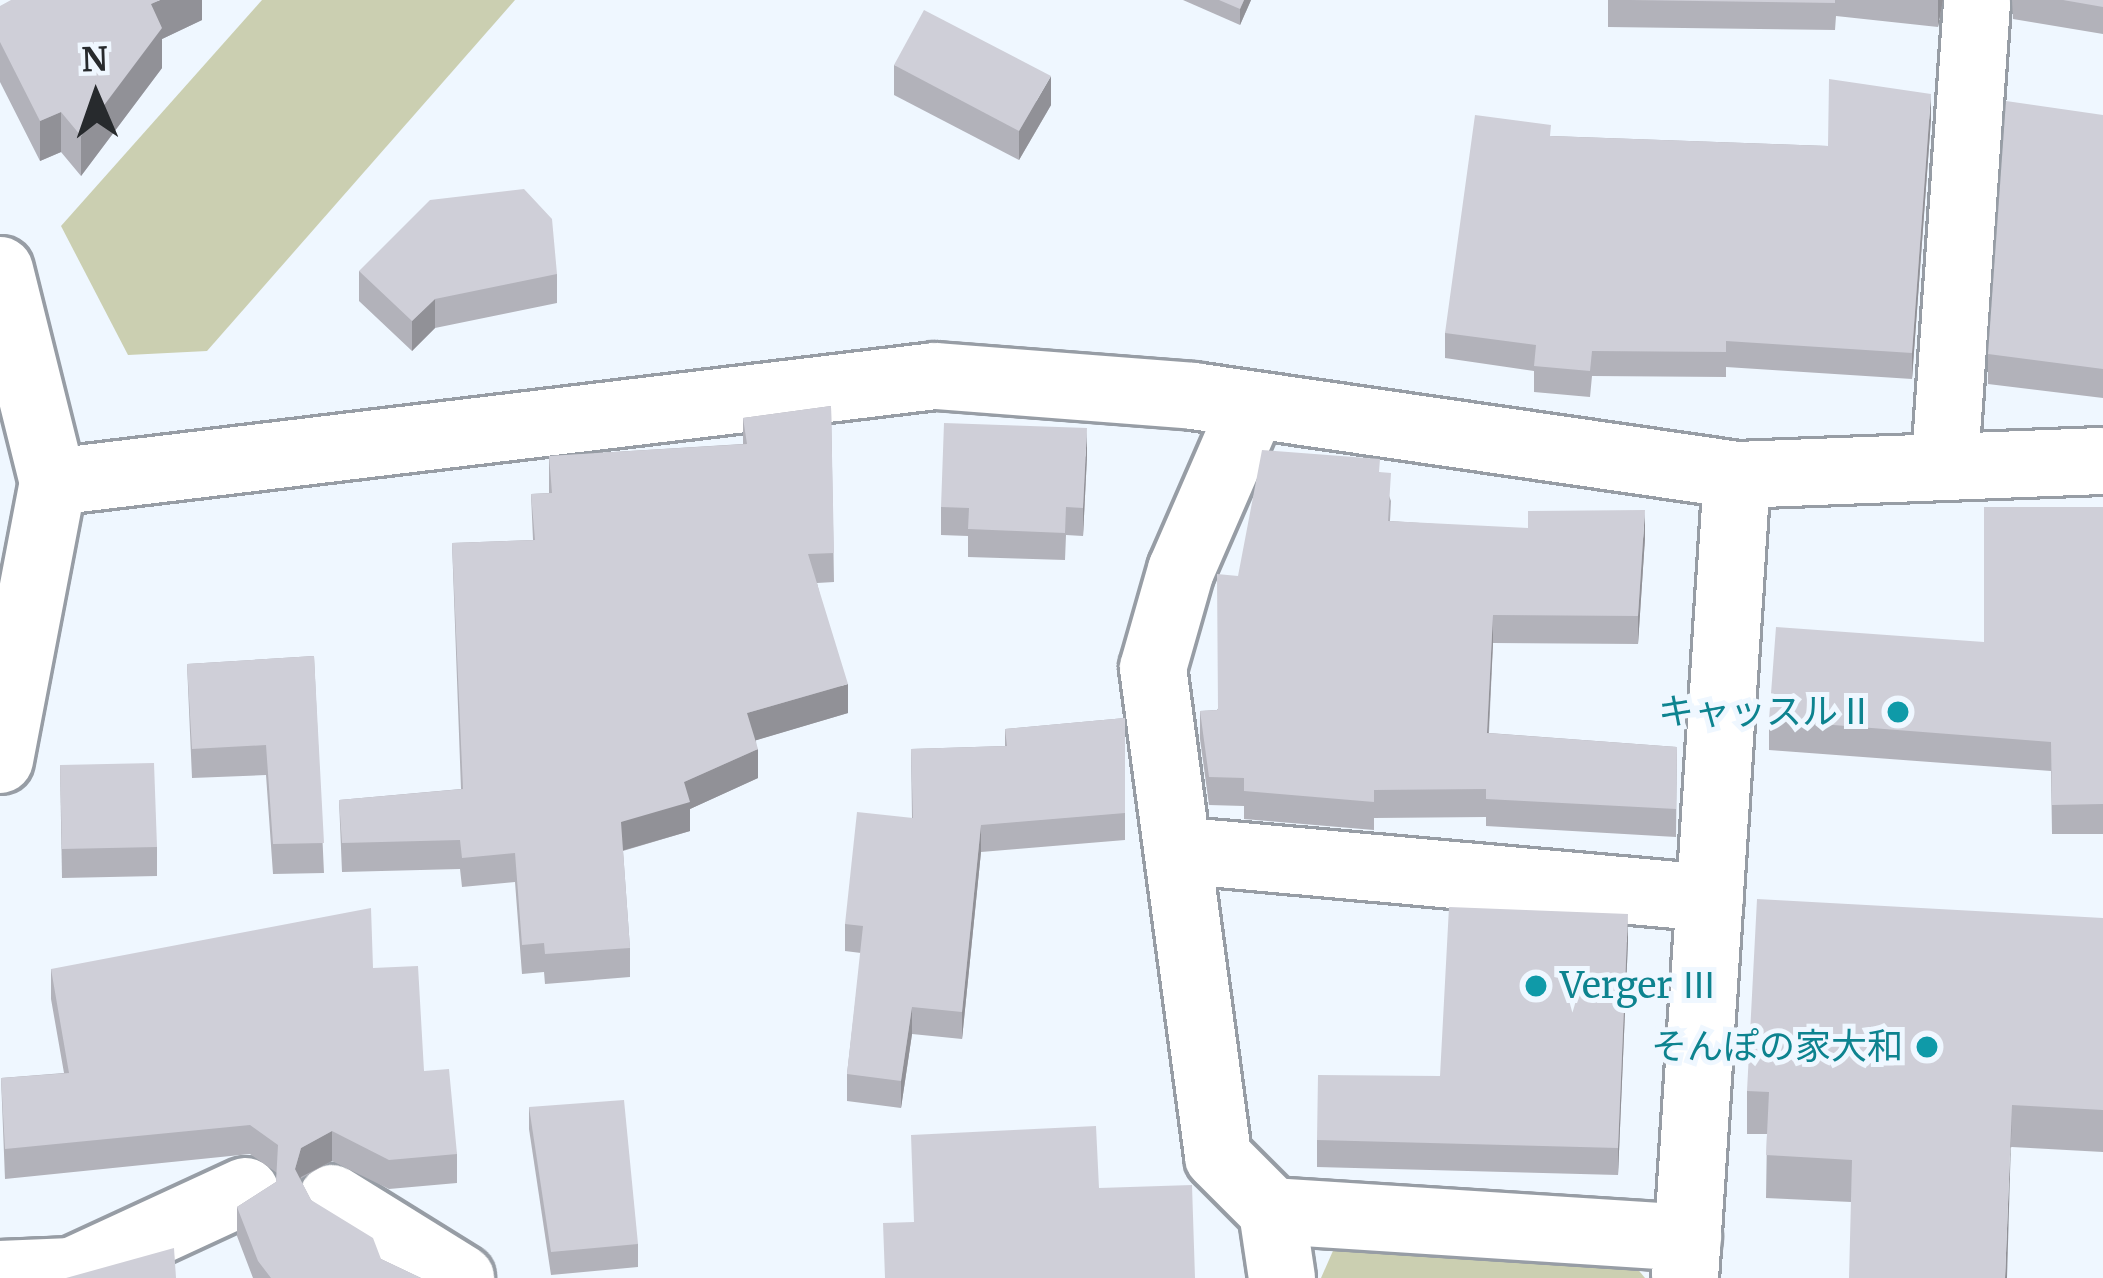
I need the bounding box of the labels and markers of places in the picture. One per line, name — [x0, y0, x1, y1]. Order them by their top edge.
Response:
place label: キャッスルⅡ — [1658, 690, 1874, 734]
marker: キャッスルⅡ — [1885, 699, 1911, 725]
place label: Verger Ⅲ — [1560, 964, 1717, 1008]
marker: Verger Ⅲ — [1523, 973, 1549, 999]
place label: そんぽの家大和 — [1651, 1025, 1903, 1069]
marker: そんぽの家大和 — [1914, 1034, 1940, 1060]

